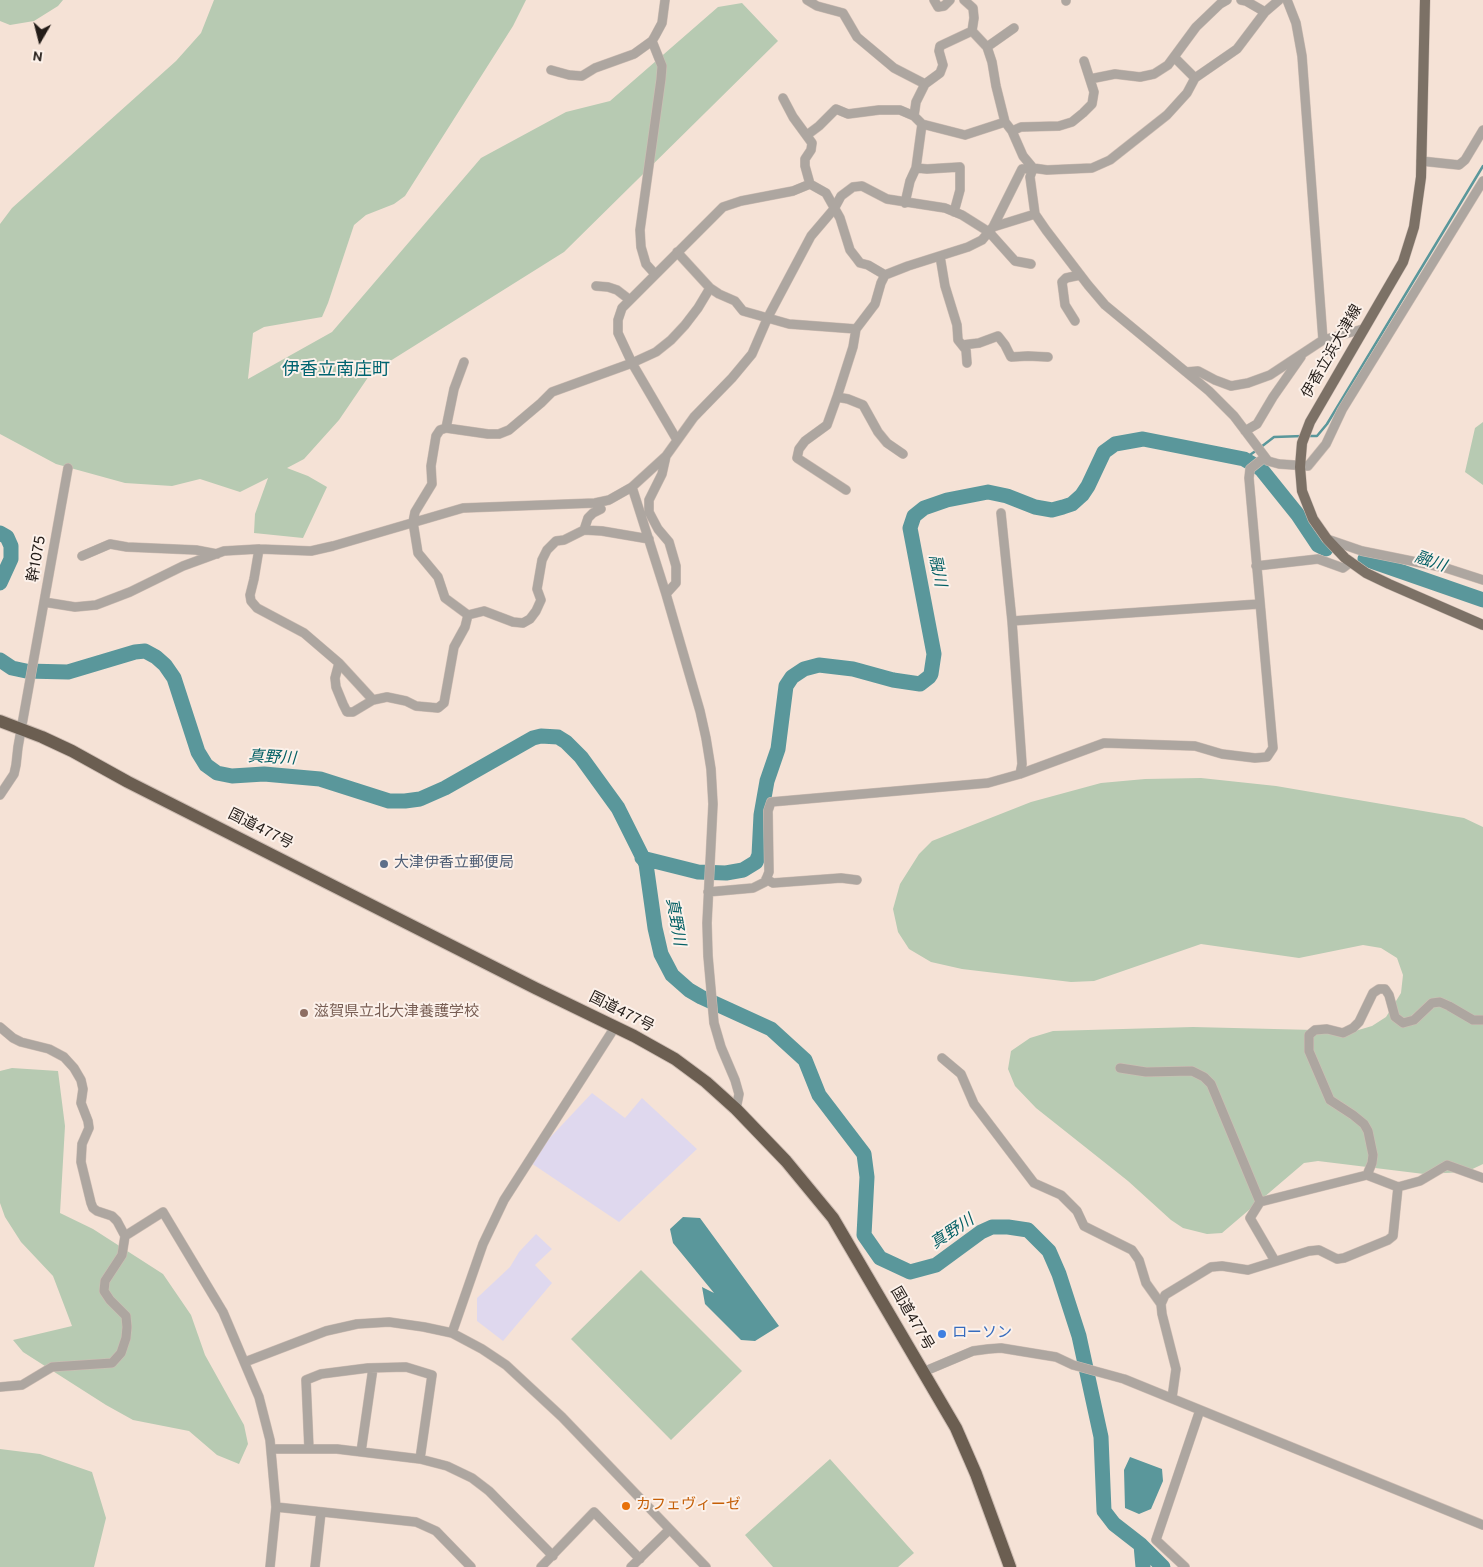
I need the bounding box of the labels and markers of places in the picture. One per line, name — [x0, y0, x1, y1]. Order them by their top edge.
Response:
place label: 大津伊香立郵便局 — [394, 855, 514, 873]
marker: 大津伊香立郵便局 — [378, 858, 390, 870]
place label: 滋賀県立北大津養護学校 — [314, 1004, 479, 1022]
marker: 滋賀県立北大津養護学校 — [298, 1007, 310, 1019]
place label: ローソン — [952, 1325, 1012, 1343]
marker: ローソン — [936, 1328, 948, 1340]
place label: カフェヴィーゼ — [636, 1497, 741, 1515]
marker: カフェヴィーゼ — [620, 1500, 632, 1512]

